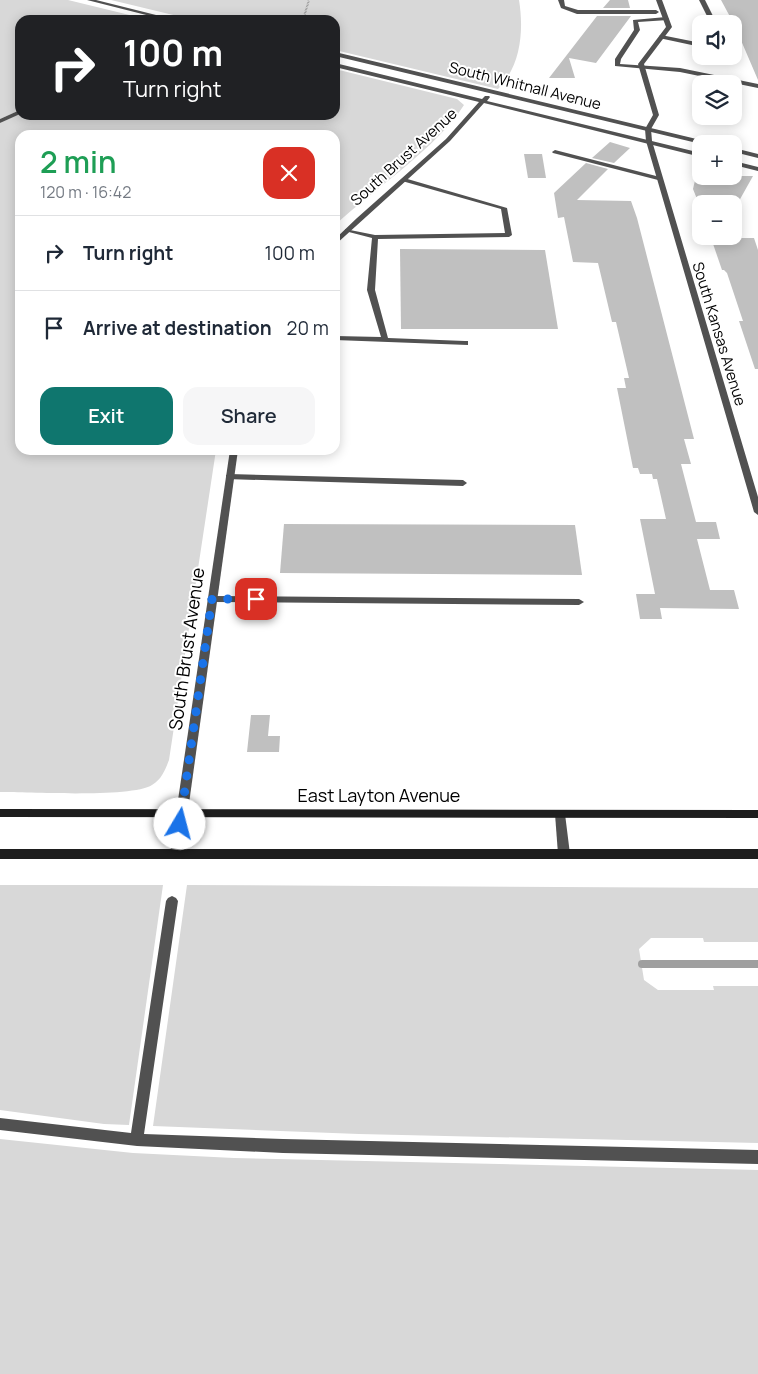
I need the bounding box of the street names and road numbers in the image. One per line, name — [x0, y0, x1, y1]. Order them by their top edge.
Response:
street label: South Whitnall Avenue — [447, 56, 604, 115]
street label: South Brust Avenue — [346, 103, 462, 210]
street label: South Kansas Avenue — [688, 259, 751, 409]
street label: South Brust Avenue — [163, 566, 209, 732]
street label: East Layton Avenue — [298, 783, 460, 807]

